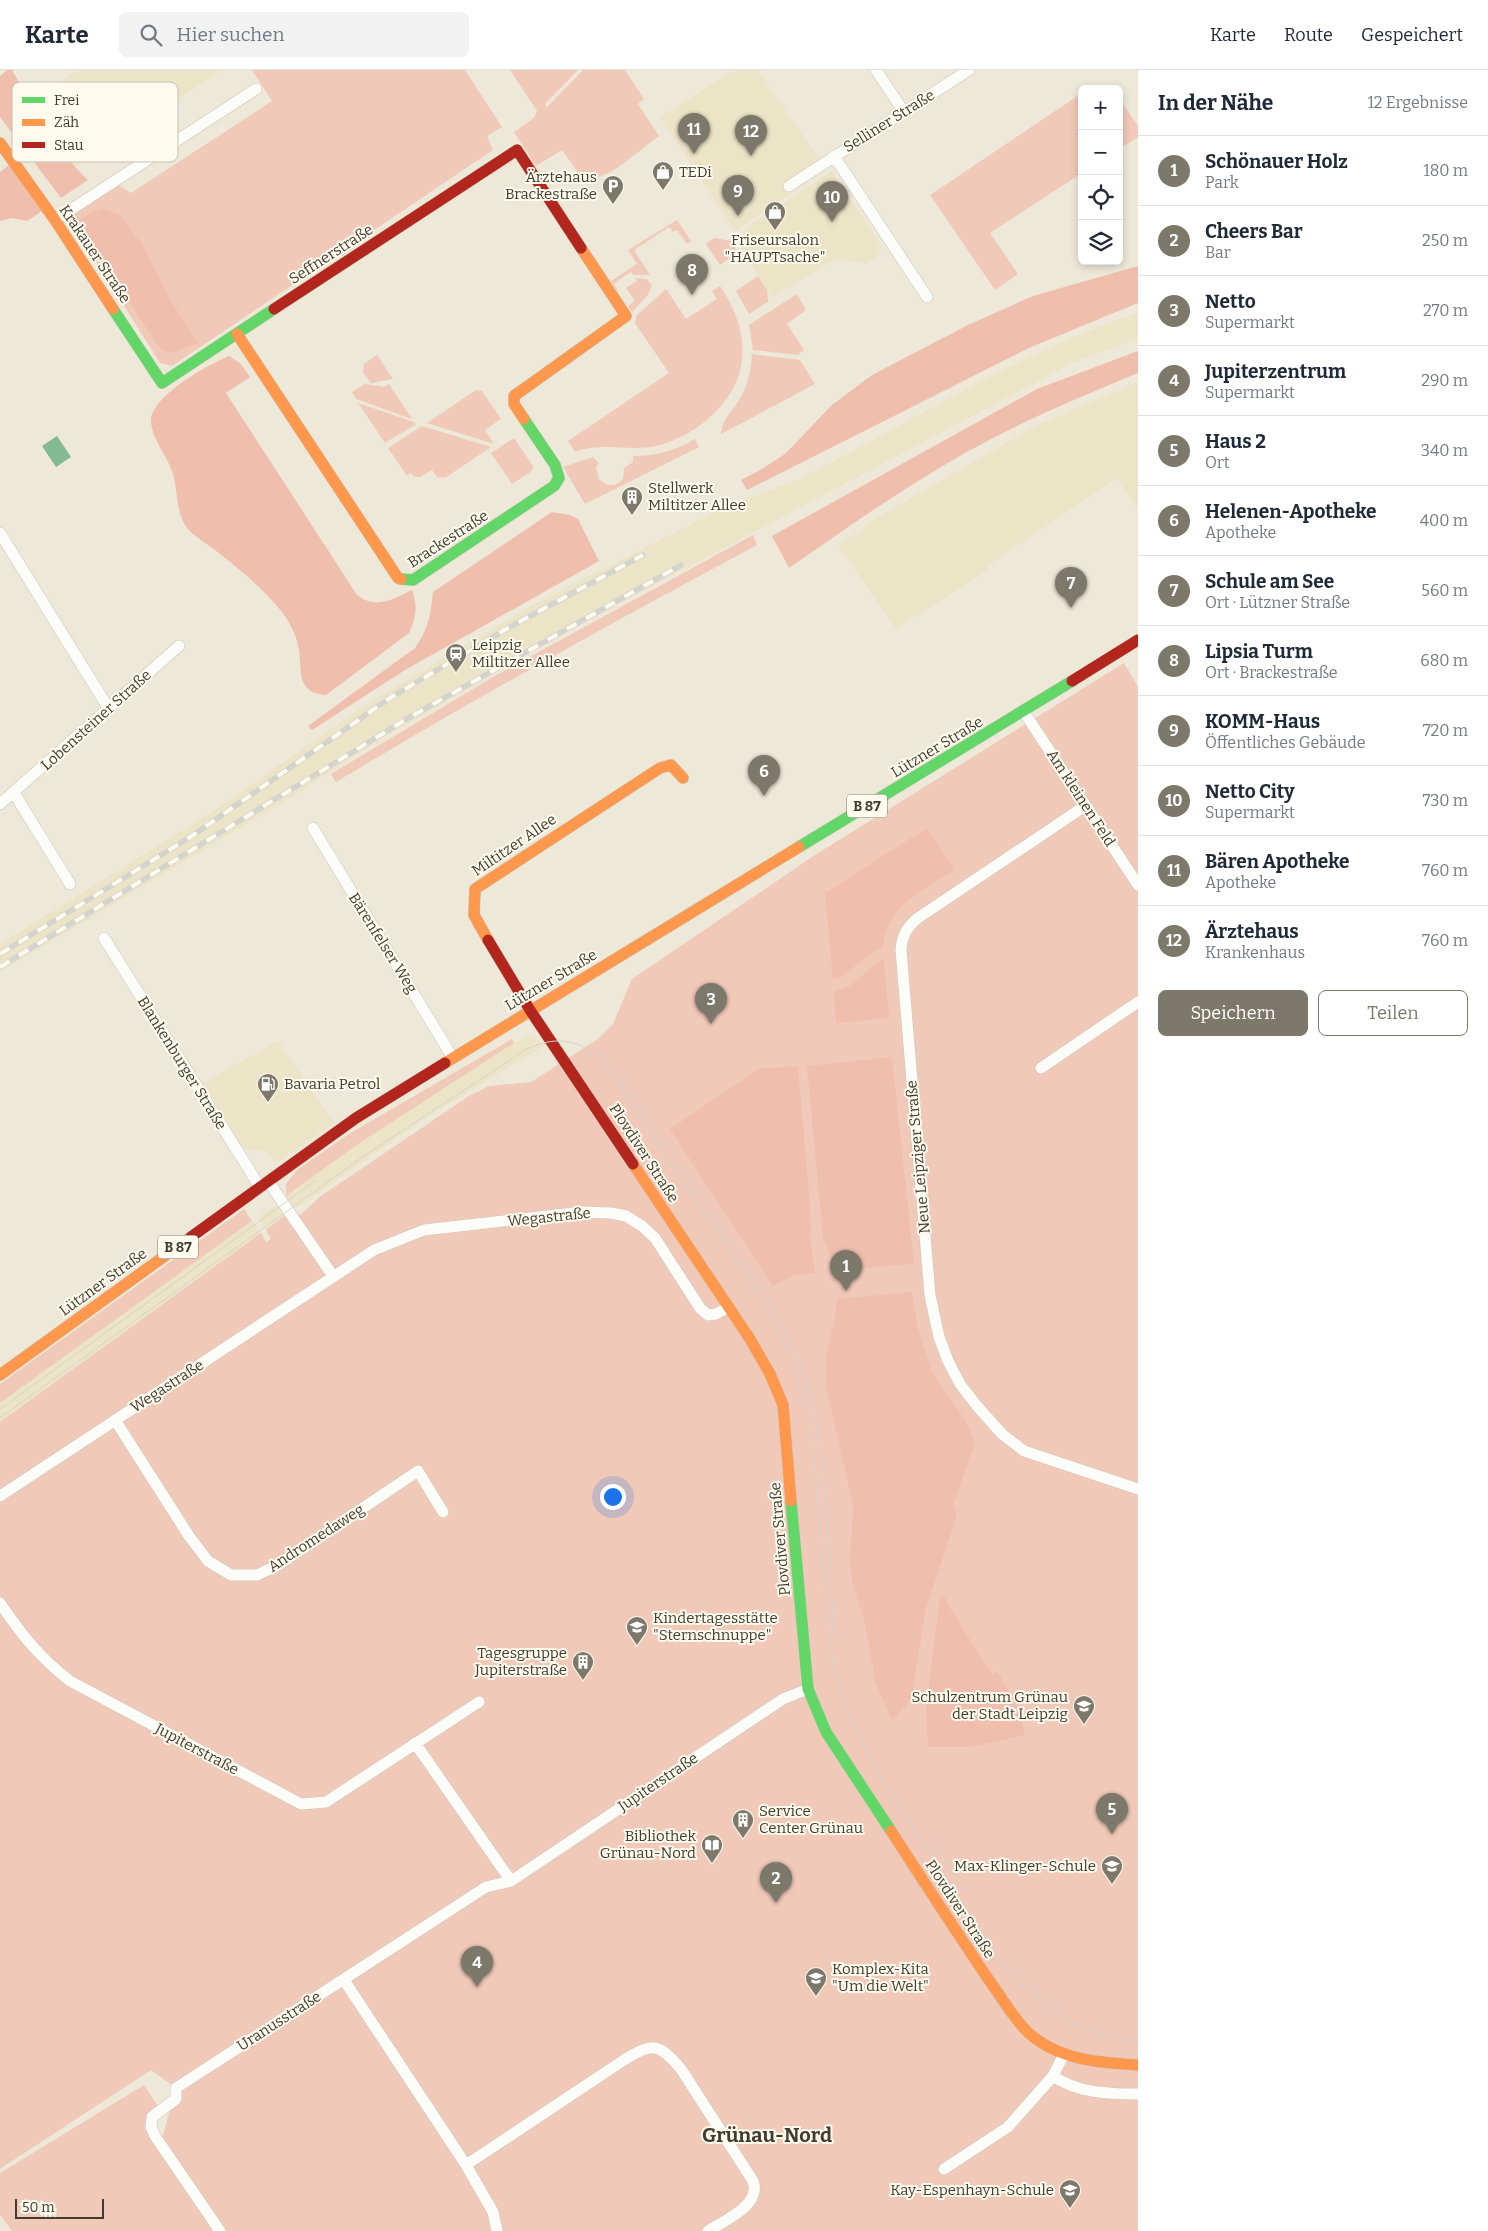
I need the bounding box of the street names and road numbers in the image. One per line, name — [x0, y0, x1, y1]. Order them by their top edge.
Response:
street label: Selliner Straße — [840, 86, 938, 156]
street label: Krakauer Straße — [56, 201, 134, 307]
street label: Seffnerstraße — [286, 220, 376, 288]
street label: Brackestraße — [404, 506, 492, 572]
street label: Lobensteiner Straße — [37, 666, 155, 774]
street label: Lützner Straße — [888, 713, 986, 781]
street label: Am kleinen Feld — [1043, 746, 1119, 850]
road number: B 87 — [847, 794, 887, 818]
street label: Miltitzer Allee — [468, 810, 560, 880]
street label: Bärenfelser Weg — [345, 889, 421, 997]
street label: Lützner Straße — [502, 946, 600, 1014]
street label: Blankenburger Straße — [134, 993, 230, 1133]
street label: Neue Leipziger Straße — [902, 1079, 934, 1235]
street label: Plovdiver Straße — [605, 1100, 683, 1206]
street label: Wegastraße — [506, 1204, 592, 1230]
road number: B 87 — [158, 1236, 198, 1258]
street label: Lützner Straße — [56, 1244, 150, 1320]
street label: Wegastraße — [127, 1356, 207, 1416]
street label: Plovdiver Straße — [766, 1481, 794, 1597]
street label: Andromedaweg — [265, 1500, 367, 1576]
street label: Jupiterstraße — [151, 1719, 242, 1779]
street label: Jupiterstraße — [614, 1749, 701, 1816]
street label: Plovdiver Straße — [921, 1856, 999, 1962]
street label: Uranusstraße — [234, 1987, 324, 2055]

